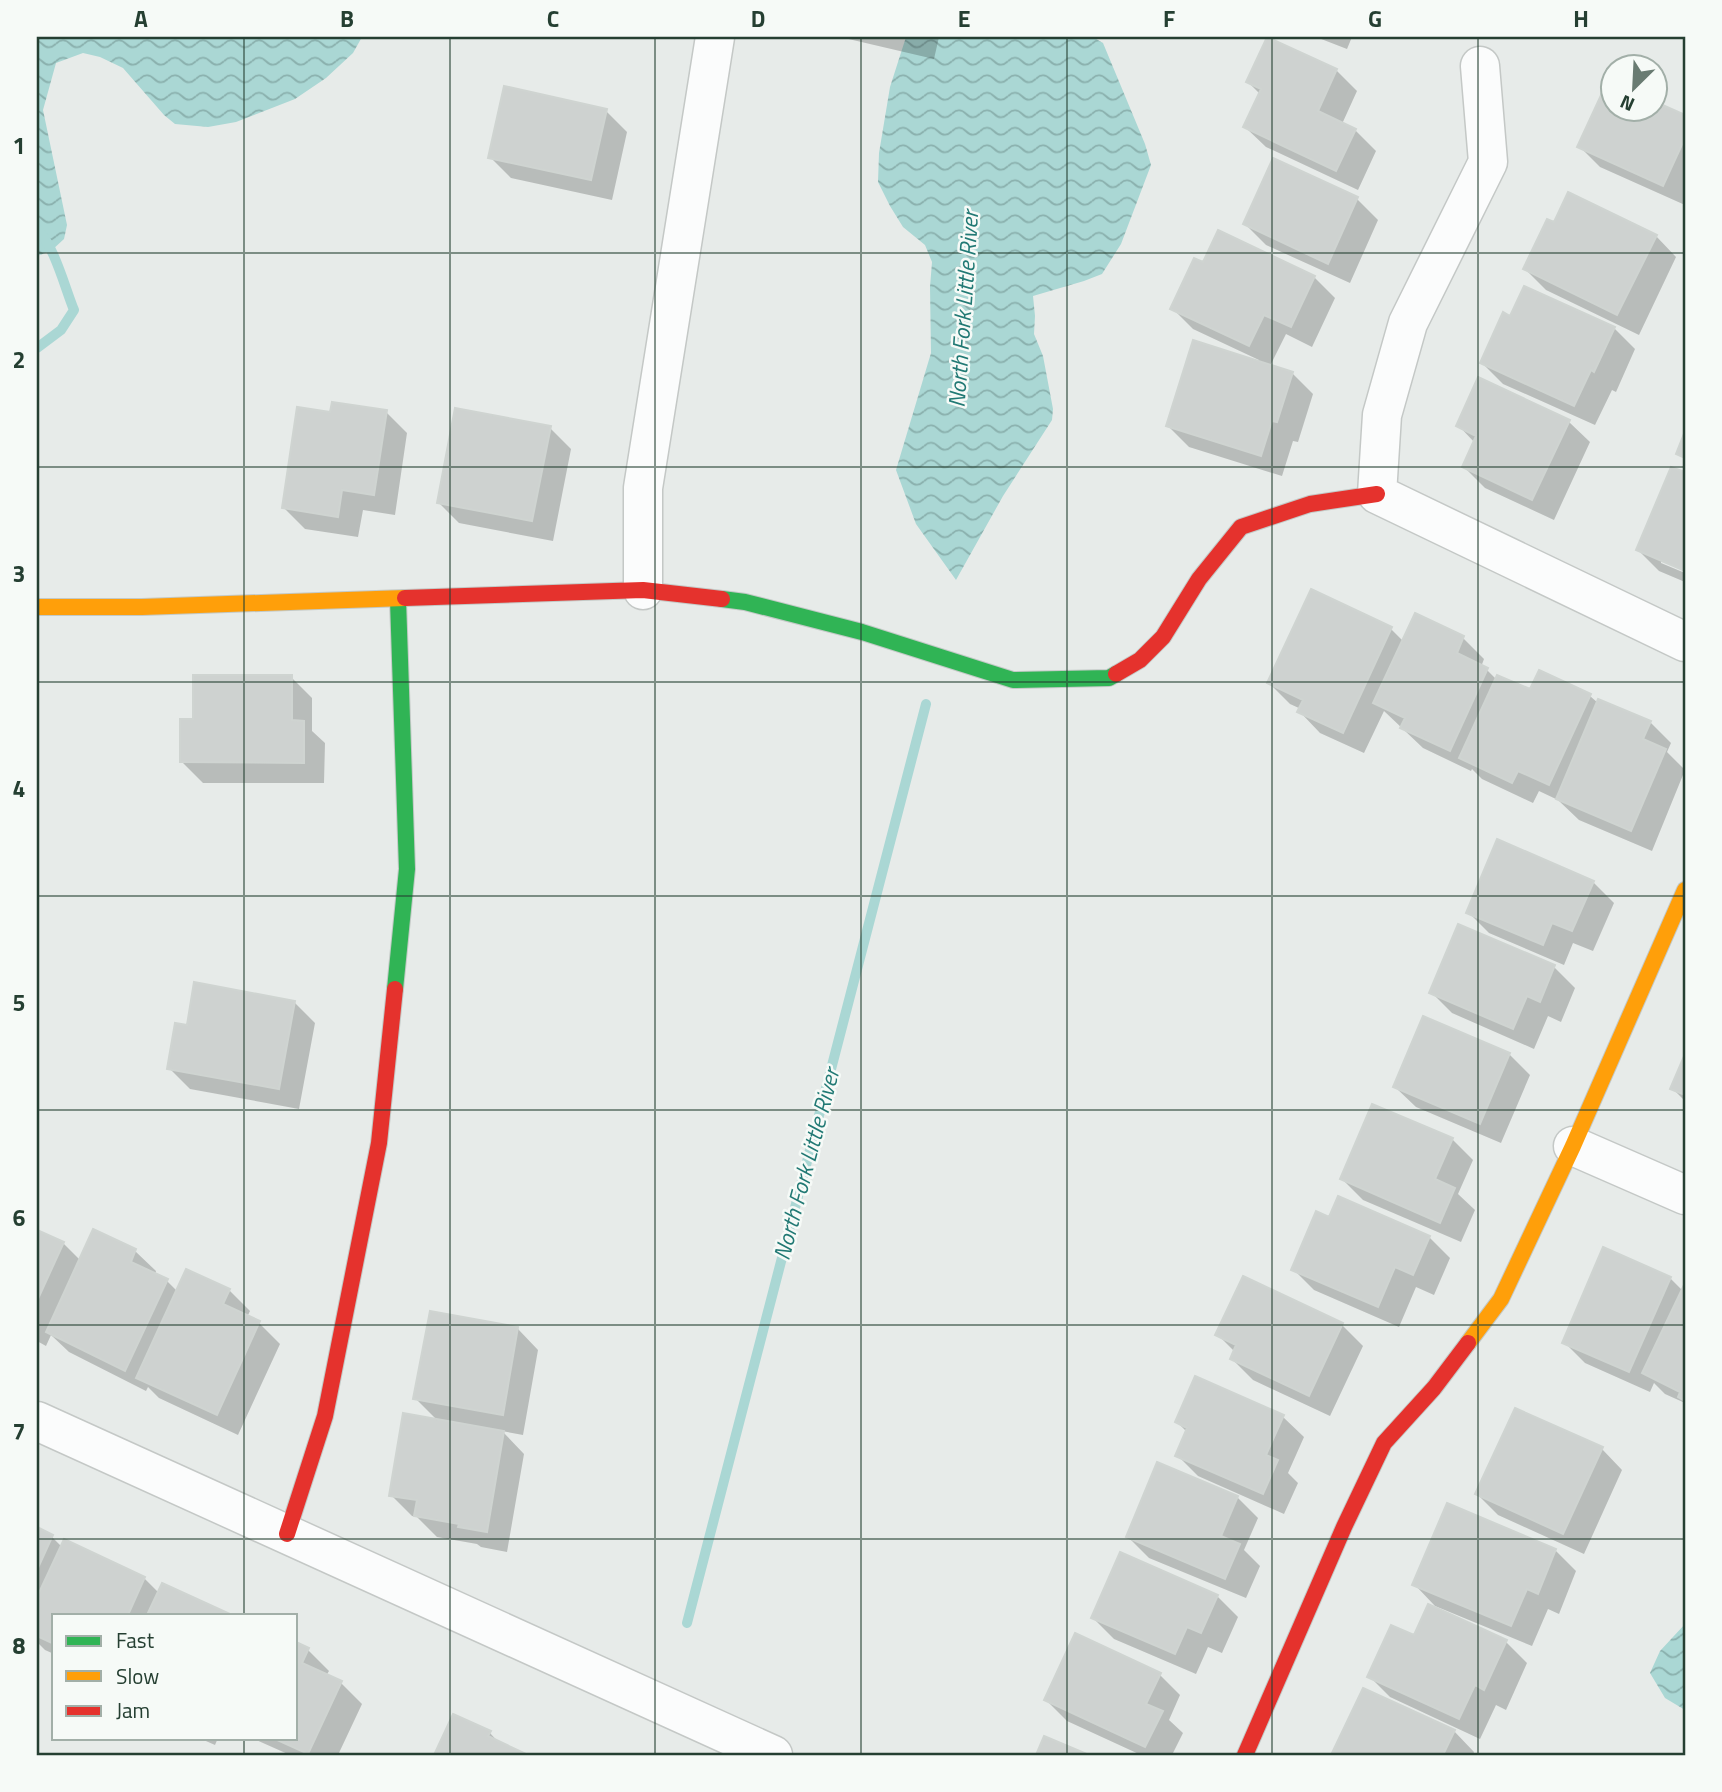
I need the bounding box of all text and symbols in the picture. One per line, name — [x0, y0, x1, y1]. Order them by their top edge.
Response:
text: A — [134, 1, 148, 36]
text: B — [340, 1, 354, 36]
text: C — [547, 1, 559, 36]
text: D — [751, 1, 765, 36]
text: E — [958, 1, 970, 36]
text: F — [1163, 1, 1175, 36]
text: G — [1368, 1, 1382, 36]
text: H — [1573, 1, 1589, 36]
north arrow — [1600, 52, 1670, 122]
text: N — [1615, 88, 1639, 120]
text: 1 — [13, 128, 25, 163]
water label: North Fork Little River — [939, 207, 988, 409]
text: 2 — [13, 342, 25, 377]
text: 3 — [13, 556, 25, 591]
text: 4 — [13, 771, 25, 806]
text: 5 — [13, 985, 25, 1020]
water label: North Fork Little River — [764, 1062, 849, 1264]
text: 6 — [13, 1200, 26, 1235]
text: 7 — [13, 1414, 25, 1449]
legend — [52, 1614, 298, 1740]
text: Fast — [116, 1624, 155, 1656]
text: 8 — [13, 1628, 26, 1663]
text: Slow — [116, 1660, 159, 1692]
text: Jam — [116, 1694, 150, 1726]

